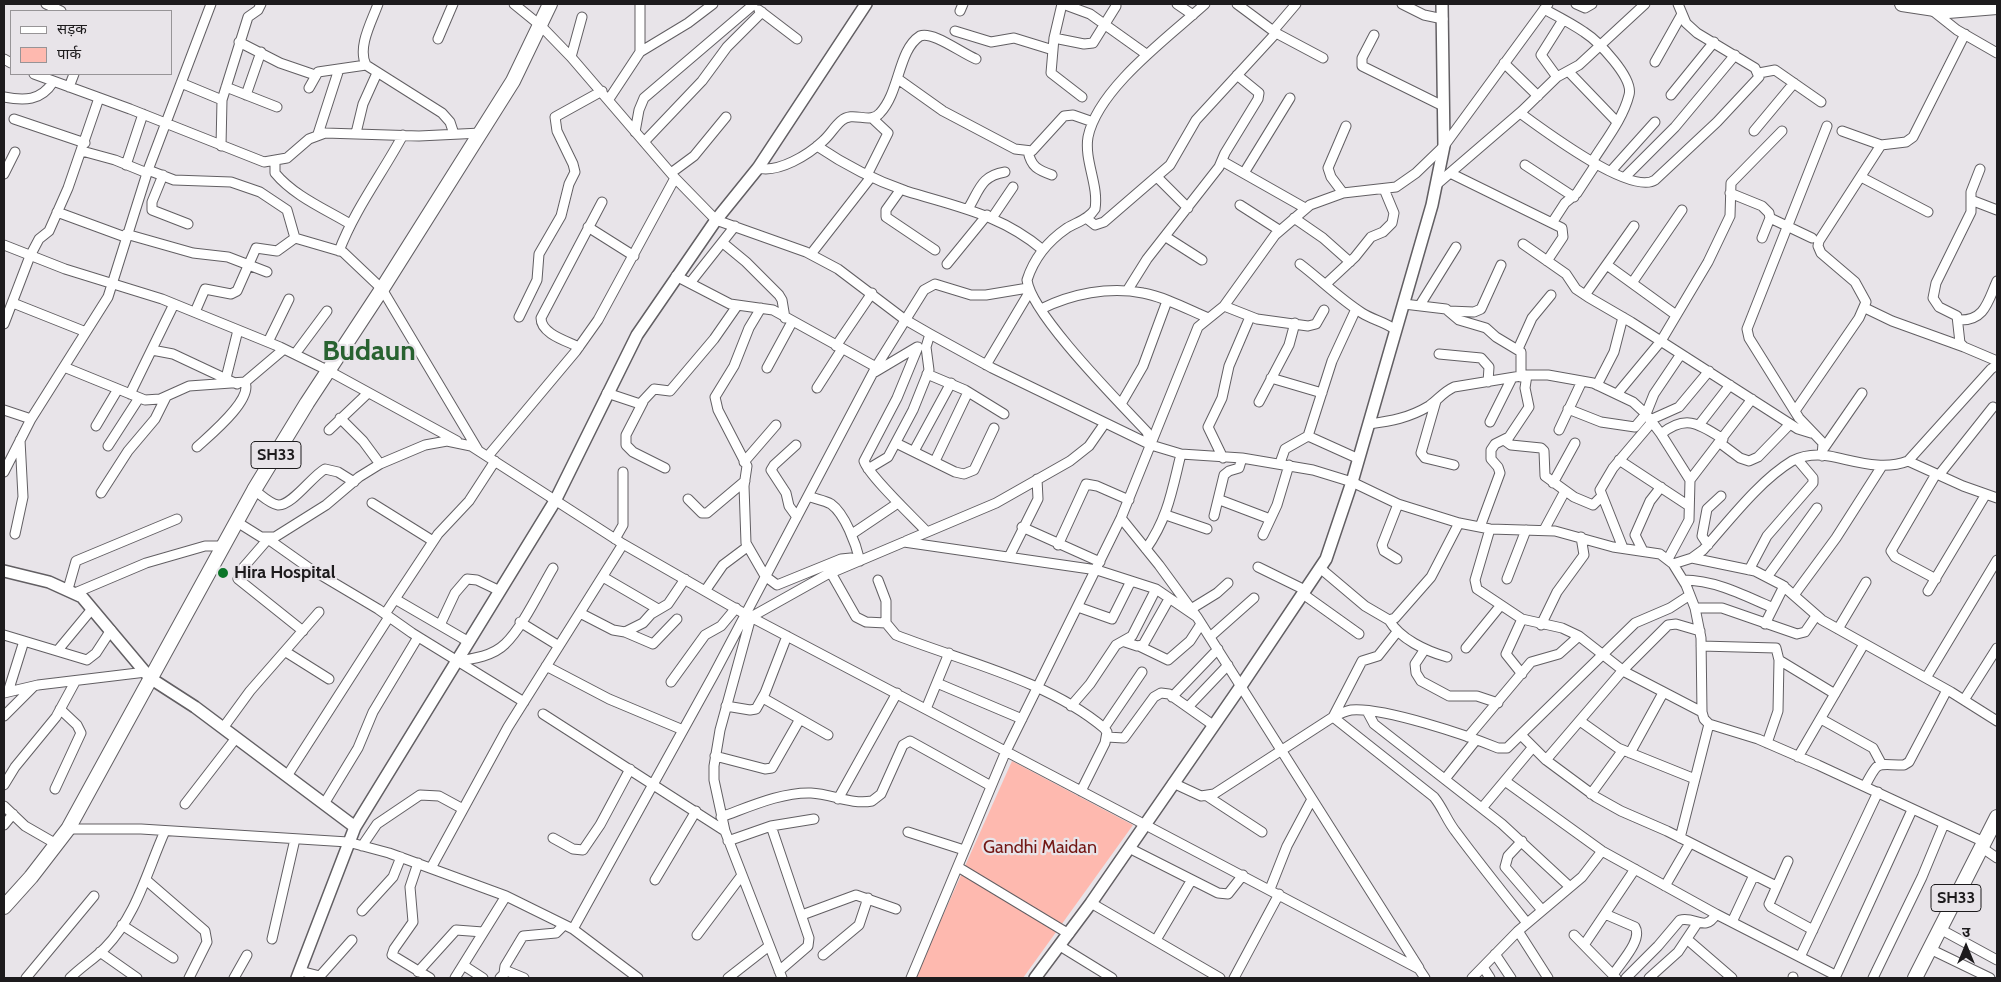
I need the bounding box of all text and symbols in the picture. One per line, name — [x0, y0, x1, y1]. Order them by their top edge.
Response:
legend — [10, 10, 172, 75]
text: सड़क — [57, 20, 87, 38]
text: पार्क — [57, 45, 81, 63]
district label: Budaun — [322, 335, 416, 369]
road number: SH33 — [251, 442, 301, 468]
place label: Hira Hospital — [234, 562, 335, 584]
marker: Hira Hospital — [216, 566, 230, 580]
park label: Gandhi Maidan — [983, 837, 1097, 859]
road number: SH33 — [1931, 884, 1981, 911]
north arrow — [1941, 922, 1991, 972]
text: उ — [1962, 923, 1970, 941]

